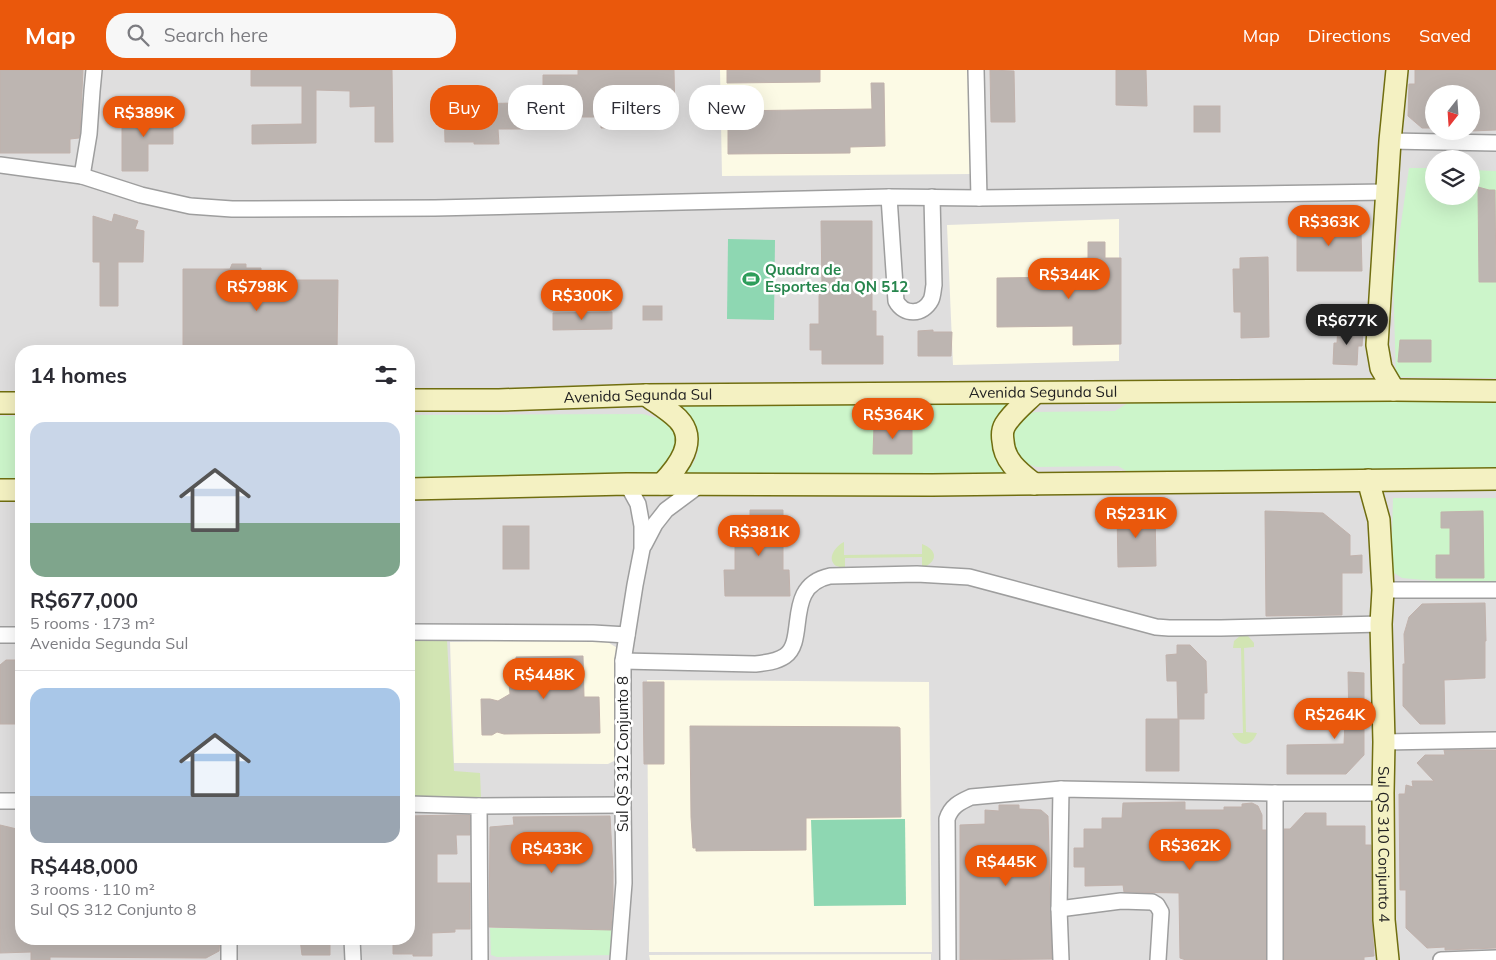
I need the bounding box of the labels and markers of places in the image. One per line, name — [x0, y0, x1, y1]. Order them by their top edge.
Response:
pin: R$389K — [103, 96, 185, 138]
pin: R$363K — [1288, 204, 1370, 247]
pin: R$344K — [1028, 258, 1110, 300]
place label: Quadra de Esportes da QN 512 — [765, 260, 908, 296]
sports icon: Quadra de Esportes da QN 512 — [741, 269, 761, 289]
pin: R$798K — [216, 270, 298, 312]
pin: R$300K — [541, 278, 623, 321]
pin: R$677K — [1306, 304, 1388, 346]
pin: R$364K — [852, 398, 934, 440]
pin: R$231K — [1095, 496, 1177, 539]
pin: R$381K — [718, 514, 800, 557]
pin: R$448K — [503, 658, 585, 700]
pin: R$264K — [1294, 698, 1376, 740]
pin: R$362K — [1149, 828, 1231, 871]
pin: R$433K — [511, 832, 593, 874]
pin: R$445K — [965, 844, 1047, 887]

